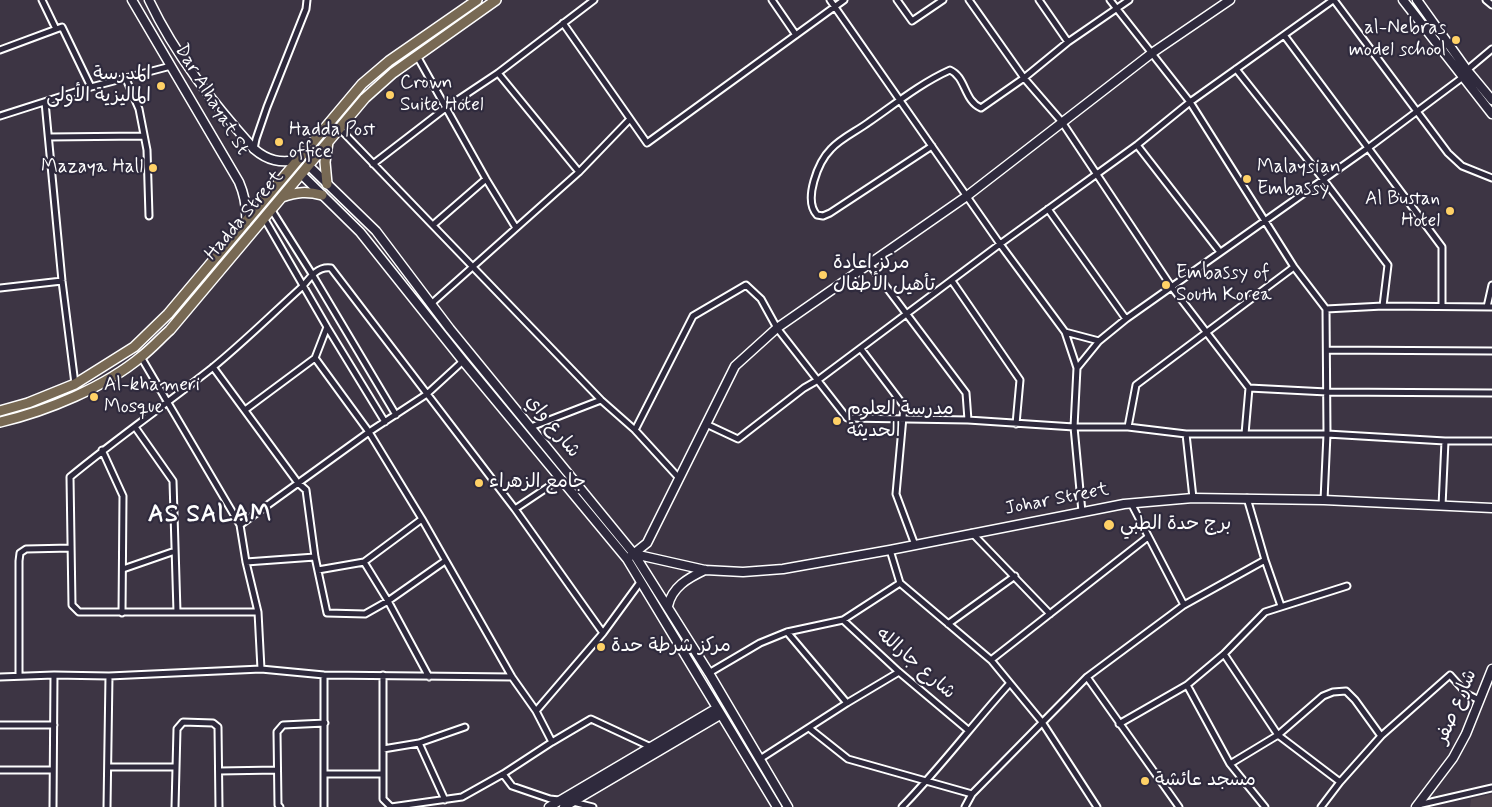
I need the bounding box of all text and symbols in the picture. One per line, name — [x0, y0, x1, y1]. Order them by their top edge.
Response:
place label: al-Nebras model school — [1349, 18, 1446, 62]
marker: al-Nebras model school — [1450, 34, 1462, 46]
street label: Dar Alhayat St — [169, 40, 253, 160]
place label: المدرسة الماليزية الأولى — [46, 64, 151, 108]
place label: Crown Suite Hotel — [400, 73, 484, 117]
marker: المدرسة الماليزية الأولى — [155, 80, 167, 92]
marker: Crown Suite Hotel — [384, 89, 396, 101]
place label: Hadda Post office — [289, 120, 375, 164]
marker: Hadda Post office — [273, 136, 285, 148]
place label: Mazaya Hall — [41, 157, 143, 179]
place label: Malaysian Embassy — [1257, 157, 1341, 201]
marker: Mazaya Hall — [147, 162, 159, 174]
street label: Hadda Street — [201, 166, 289, 266]
marker: Malaysian Embassy — [1241, 173, 1253, 185]
place label: Al Bustan Hotel — [1365, 189, 1440, 233]
marker: Al Bustan Hotel — [1444, 205, 1456, 217]
place label: مركز اعادة تأهيل الأطفال — [833, 253, 935, 297]
place label: Embassy of South Korea — [1176, 263, 1272, 307]
marker: مركز اعادة تأهيل الأطفال — [817, 269, 829, 281]
marker: Embassy of South Korea — [1160, 279, 1172, 291]
place label: Al-khameri Mosque — [104, 375, 200, 419]
marker: Al-khameri Mosque — [88, 391, 100, 403]
street label: شارع واي — [520, 391, 584, 463]
place label: مدرسة العلوم الحديثة — [847, 399, 954, 443]
marker: مدرسة العلوم الحديثة — [831, 415, 843, 427]
place label: جامع الزهراء — [489, 472, 586, 494]
marker: جامع الزهراء — [473, 477, 485, 489]
street label: Johar Street — [1003, 479, 1111, 521]
district label: AS SALAM — [149, 502, 271, 530]
place label: برج حدة الطبي — [1120, 514, 1231, 536]
marker: برج حدة الطبي — [1102, 518, 1116, 532]
street label: شارع جارالله — [871, 623, 959, 705]
place label: مركز شرطة حدة — [611, 636, 731, 658]
marker: مركز شرطة حدة — [595, 641, 607, 653]
street label: شارع صفر — [1431, 666, 1483, 748]
place label: مسجد عائشة — [1155, 770, 1256, 792]
marker: مسجد عائشة — [1139, 775, 1151, 787]

